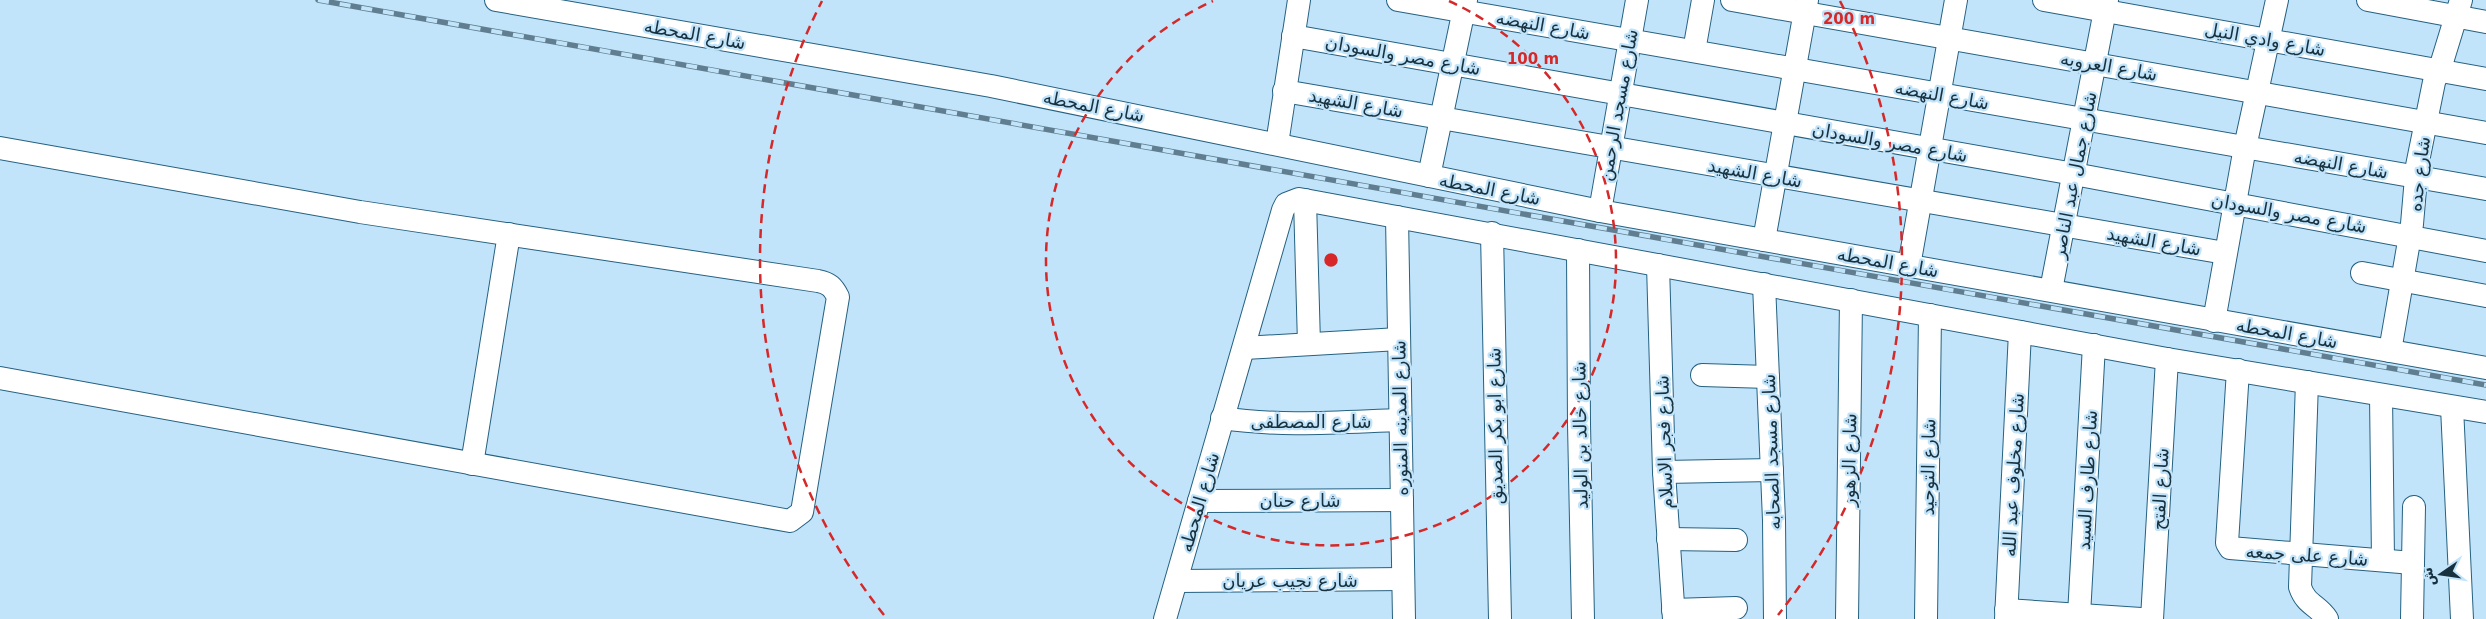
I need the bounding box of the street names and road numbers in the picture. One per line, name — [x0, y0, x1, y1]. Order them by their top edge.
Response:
street label: شارع النهضه — [1494, 6, 1592, 45]
street label: شارع المحطه — [642, 15, 747, 54]
street label: شارع وادي النيل — [2203, 18, 2327, 61]
street label: شارع مسجد الرحمن — [1594, 27, 1643, 183]
street label: شارع مصر والسودان — [1323, 31, 1482, 80]
street label: شارع العروبه — [2059, 47, 2159, 86]
street label: شارع النهضه — [1893, 76, 1991, 115]
street label: شارع الشهيد — [1307, 84, 1405, 123]
street label: شارع المحطه — [1041, 86, 1146, 127]
street label: شارع جمال عبد الناصر — [2047, 90, 2101, 261]
street label: شارع مصر والسودان — [1810, 118, 1969, 167]
street label: شارع جده — [2404, 135, 2435, 213]
street label: شارع النهضه — [2292, 145, 2390, 184]
street label: شارع الشهيد — [1706, 154, 1804, 193]
street label: شارع المحطه — [1437, 169, 1542, 210]
street label: شارع مصر والسودان — [2209, 189, 2368, 238]
street label: شارع الشهيد — [2105, 222, 2203, 261]
street label: شارع المحطه — [1835, 243, 1940, 282]
street label: شارع المحطه — [2234, 314, 2339, 353]
street label: شارع المدينه المنوره — [1388, 340, 1413, 496]
street label: شارع ابو بكر الصديق — [1483, 347, 1508, 505]
street label: شارع خالد بن الوليد — [1568, 361, 1593, 509]
street label: شارع مسجد الصحابه — [1758, 374, 1785, 530]
street label: شارع فجر الاسلام — [1651, 375, 1678, 509]
street label: شارع مخلوف عبد الله — [1998, 393, 2029, 558]
street label: شارع طارف السيد — [2073, 410, 2102, 551]
street label: شارع المصطفى — [1250, 411, 1372, 433]
street label: شارع الزهور — [1838, 413, 1861, 508]
street label: شارع التوحيد — [1917, 418, 1940, 516]
street label: شارع الفتح — [2147, 447, 2174, 531]
street label: شارع المحطه — [1175, 450, 1224, 555]
street label: شارع حنان — [1260, 490, 1340, 512]
street label: شارع على جمعه — [2245, 540, 2369, 571]
street label: شارع نجيب عريان — [1222, 570, 1358, 592]

